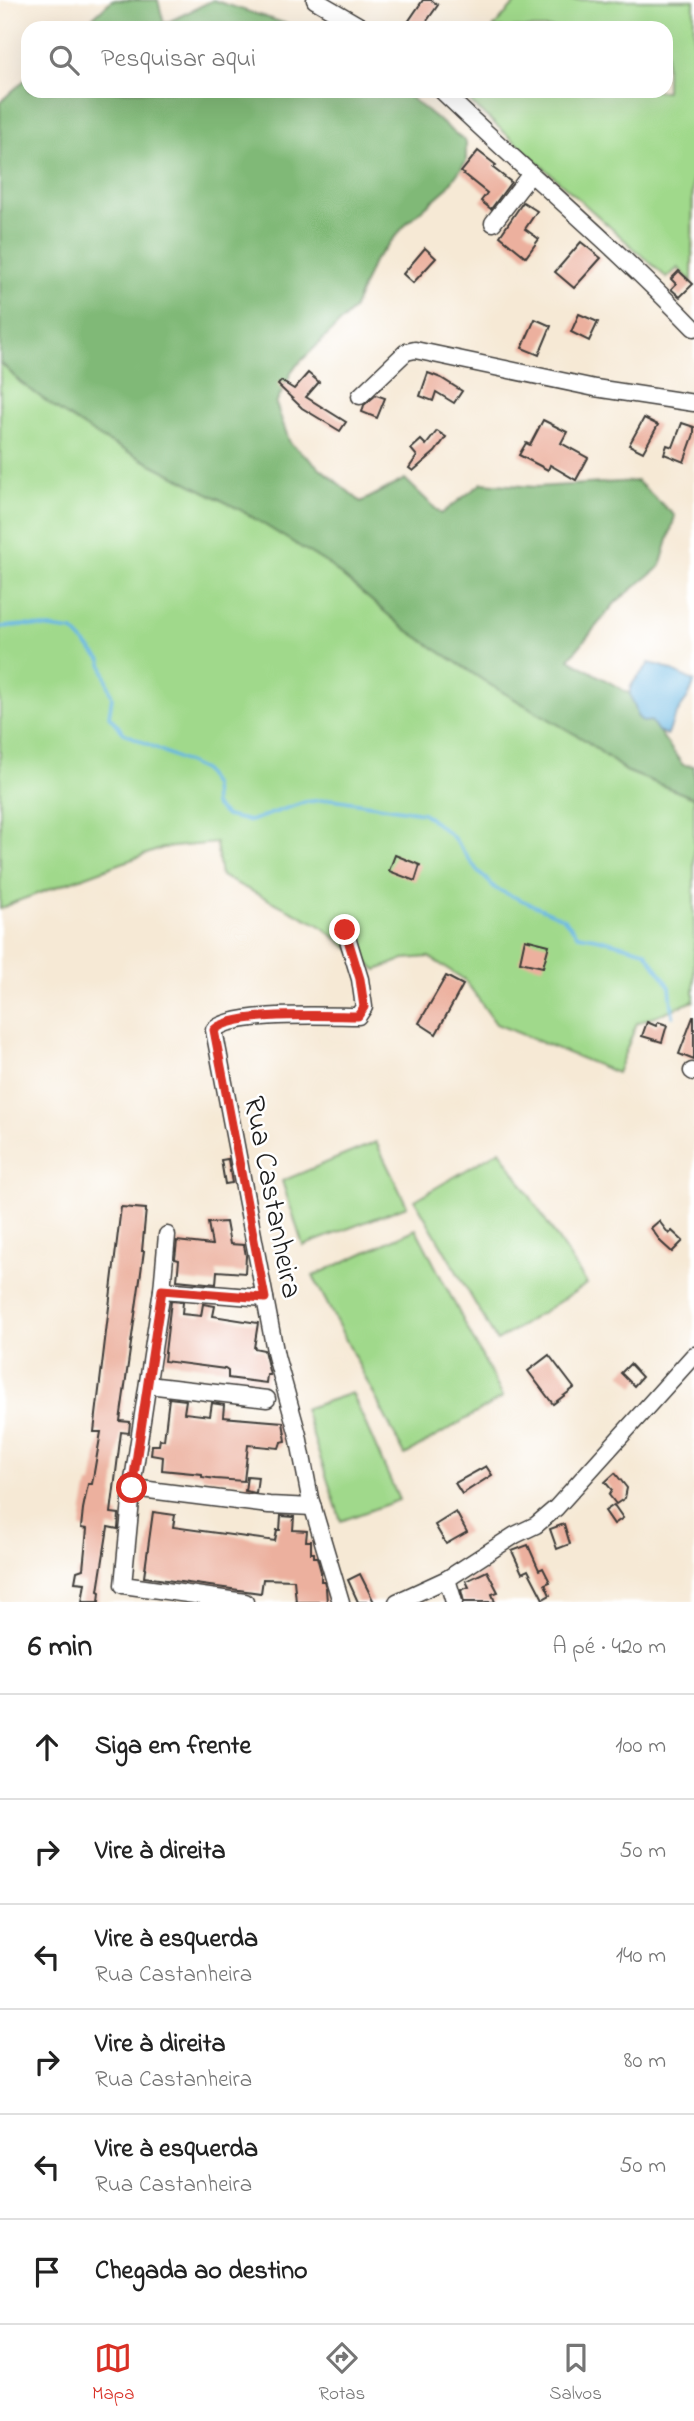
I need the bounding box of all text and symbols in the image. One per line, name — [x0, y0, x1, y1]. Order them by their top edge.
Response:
search box — [21, 21, 673, 98]
icon: search — [45, 41, 83, 79]
text: Pesquisar aqui — [101, 41, 256, 79]
route end — [329, 914, 360, 945]
street label: Rua Castanheira — [230, 1093, 312, 1302]
route start — [116, 1472, 147, 1503]
text: 6 min — [28, 1626, 92, 1670]
text: A pé · 420 m — [552, 1631, 666, 1664]
icon: ahead — [28, 1728, 66, 1766]
text: Siga em frente — [95, 1728, 251, 1766]
text: 100 m — [615, 1730, 666, 1763]
icon: right — [28, 1833, 66, 1871]
text: Vire à direita — [95, 1833, 226, 1871]
text: 50 m — [619, 1835, 666, 1868]
text: Vire à esquerda — [95, 1921, 258, 1959]
icon: left — [28, 1938, 66, 1976]
text: 140 m — [616, 1940, 666, 1973]
text: Rua Castanheira — [95, 1959, 252, 1992]
text: Vire à direita — [95, 2026, 226, 2064]
icon: right — [28, 2043, 66, 2081]
text: 80 m — [624, 2045, 666, 2078]
text: Rua Castanheira — [95, 2064, 252, 2097]
text: Vire à esquerda — [95, 2131, 258, 2169]
icon: left — [28, 2148, 66, 2186]
text: 50 m — [619, 2150, 666, 2183]
text: Rua Castanheira — [95, 2169, 252, 2202]
icon: arrive — [28, 2253, 66, 2291]
text: Chegada ao destino — [95, 2253, 307, 2291]
tab: Mapa — [92, 2339, 134, 2408]
tab: Rotas — [319, 2339, 365, 2408]
tab: Salvos — [549, 2339, 602, 2408]

